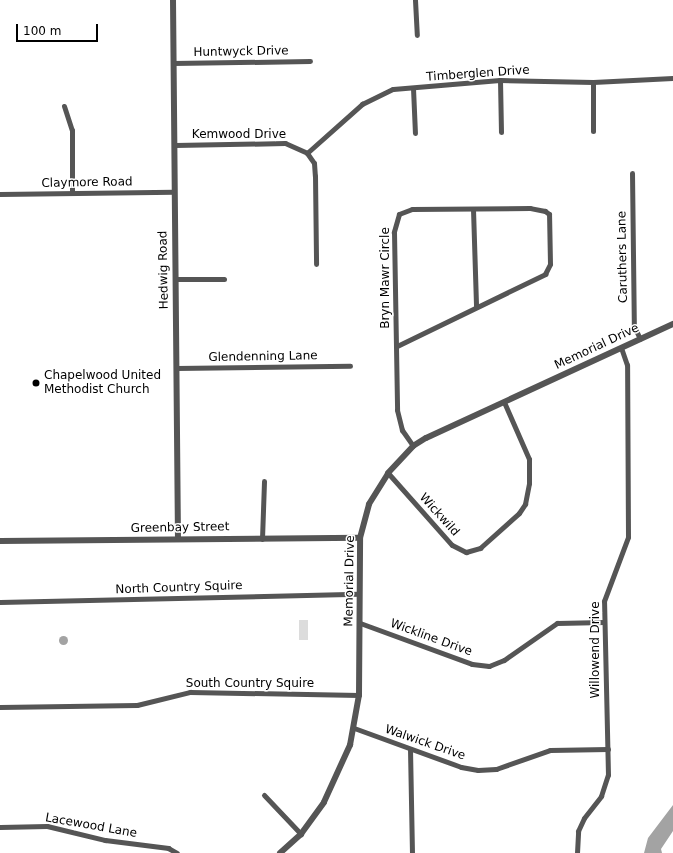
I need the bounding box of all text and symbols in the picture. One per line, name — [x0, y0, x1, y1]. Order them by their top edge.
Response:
scale bar — [18, 16, 100, 42]
text: 100 m — [23, 24, 61, 38]
street label: Huntwyck Drive — [193, 44, 289, 60]
street label: Timberglen Drive — [426, 63, 530, 85]
street label: Kemwood Drive — [192, 128, 286, 142]
street label: Claymore Road — [41, 175, 133, 191]
street label: Caruthers Lane — [615, 211, 631, 303]
street label: Bryn Mawr Circle — [379, 227, 393, 329]
street label: Hedwig Road — [156, 231, 172, 309]
street label: Memorial Drive — [552, 321, 642, 373]
street label: Glendenning Lane — [208, 349, 318, 365]
place label: Chapelwood United Methodist Church — [44, 369, 161, 397]
marker: Chapelwood United Methodist Church — [31, 378, 41, 388]
street label: Wickwild — [416, 491, 462, 539]
street label: Greenbay Street — [131, 520, 229, 536]
street label: Memorial Drive — [342, 535, 358, 627]
street label: North Country Squire — [115, 579, 243, 597]
street label: Willowend Drive — [589, 601, 603, 699]
street label: Wickline Drive — [388, 617, 474, 659]
street label: South Country Squire — [186, 677, 314, 691]
street label: Walwick Drive — [383, 722, 467, 764]
street label: Lacewood Lane — [44, 811, 138, 841]

